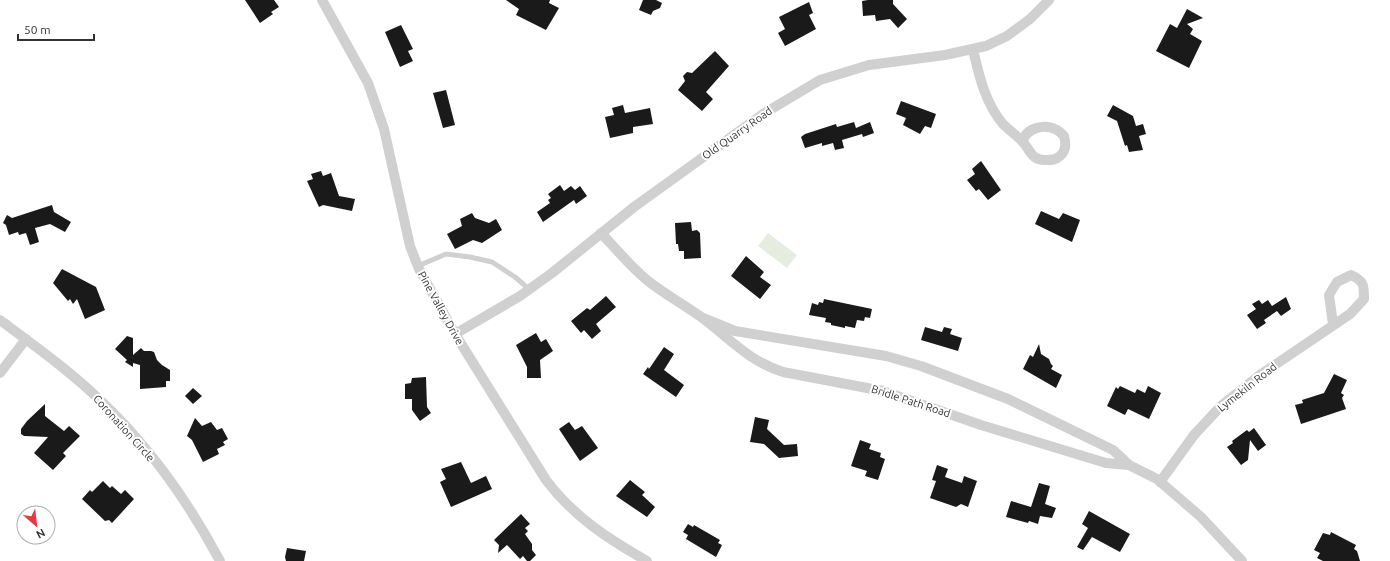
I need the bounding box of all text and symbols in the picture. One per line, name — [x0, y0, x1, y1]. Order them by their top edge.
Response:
scale bar — [18, 16, 94, 42]
text: 50 m — [24, 23, 51, 36]
street label: Old Quarry Road — [700, 104, 774, 162]
street label: Pine Valley Drive — [416, 269, 466, 347]
street label: Lymekiln Road — [1215, 360, 1279, 414]
street label: Bridle Path Road — [870, 383, 952, 419]
street label: Coronation Circle — [91, 392, 157, 464]
north arrow — [16, 505, 56, 545]
text: N — [34, 527, 47, 541]

